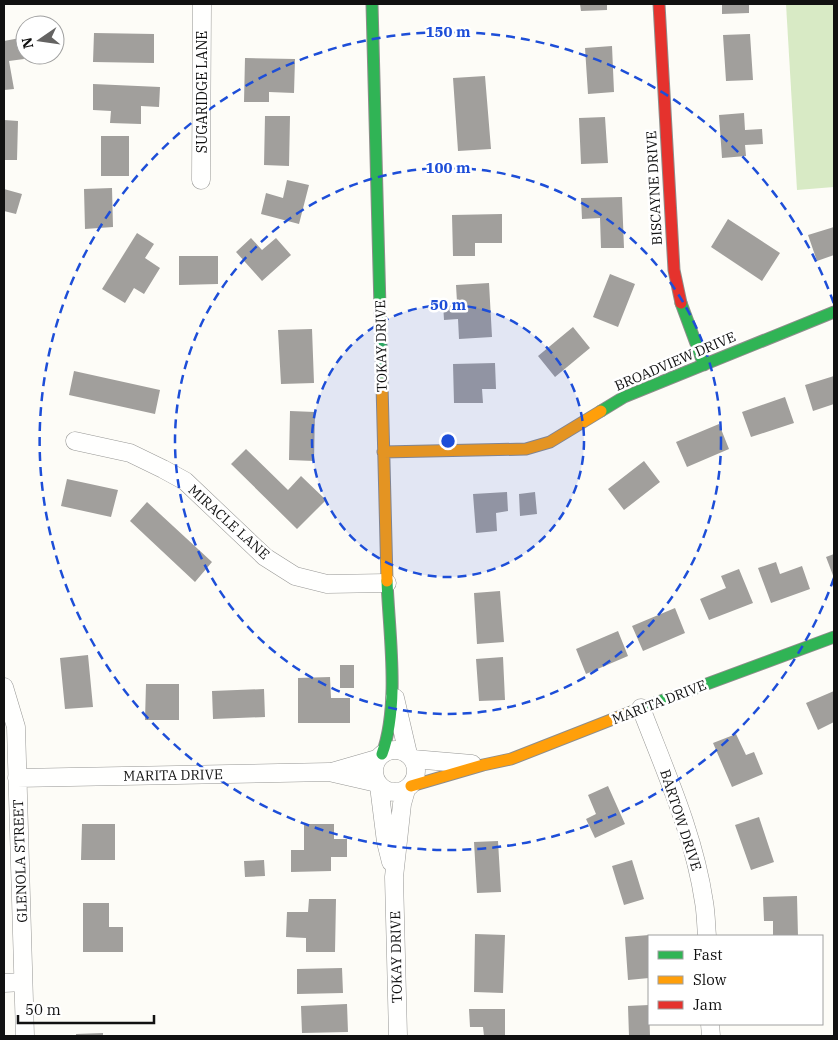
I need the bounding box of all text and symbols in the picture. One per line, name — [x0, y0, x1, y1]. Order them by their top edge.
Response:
north arrow — [15, 15, 65, 65]
text: 150 m — [425, 22, 471, 41]
street label: SUGARIDGE LANE — [193, 31, 211, 153]
text: N — [17, 36, 37, 50]
street label: BISCAYNE DRIVE — [642, 130, 666, 246]
text: 100 m — [425, 158, 471, 177]
text: 50 m — [430, 295, 466, 314]
street label: TOKAY DRIVE — [371, 300, 391, 392]
street label: BROADVIEW DRIVE — [612, 327, 738, 395]
centre of rings — [439, 432, 457, 450]
street label: MIRACLE LANE — [185, 481, 273, 563]
street label: MARITA DRIVE — [609, 676, 709, 728]
street label: MARITA DRIVE — [123, 765, 223, 785]
street label: BARTOW DRIVE — [656, 767, 706, 873]
street label: GLENOLA STREET — [9, 799, 31, 923]
street label: TOKAY DRIVE — [386, 911, 406, 1003]
legend — [648, 935, 823, 1025]
text: Fast — [693, 945, 723, 964]
text: Slow — [693, 970, 727, 989]
scale bar — [18, 992, 154, 1024]
text: Jam — [693, 995, 722, 1014]
text: 50 m — [25, 1000, 61, 1019]

